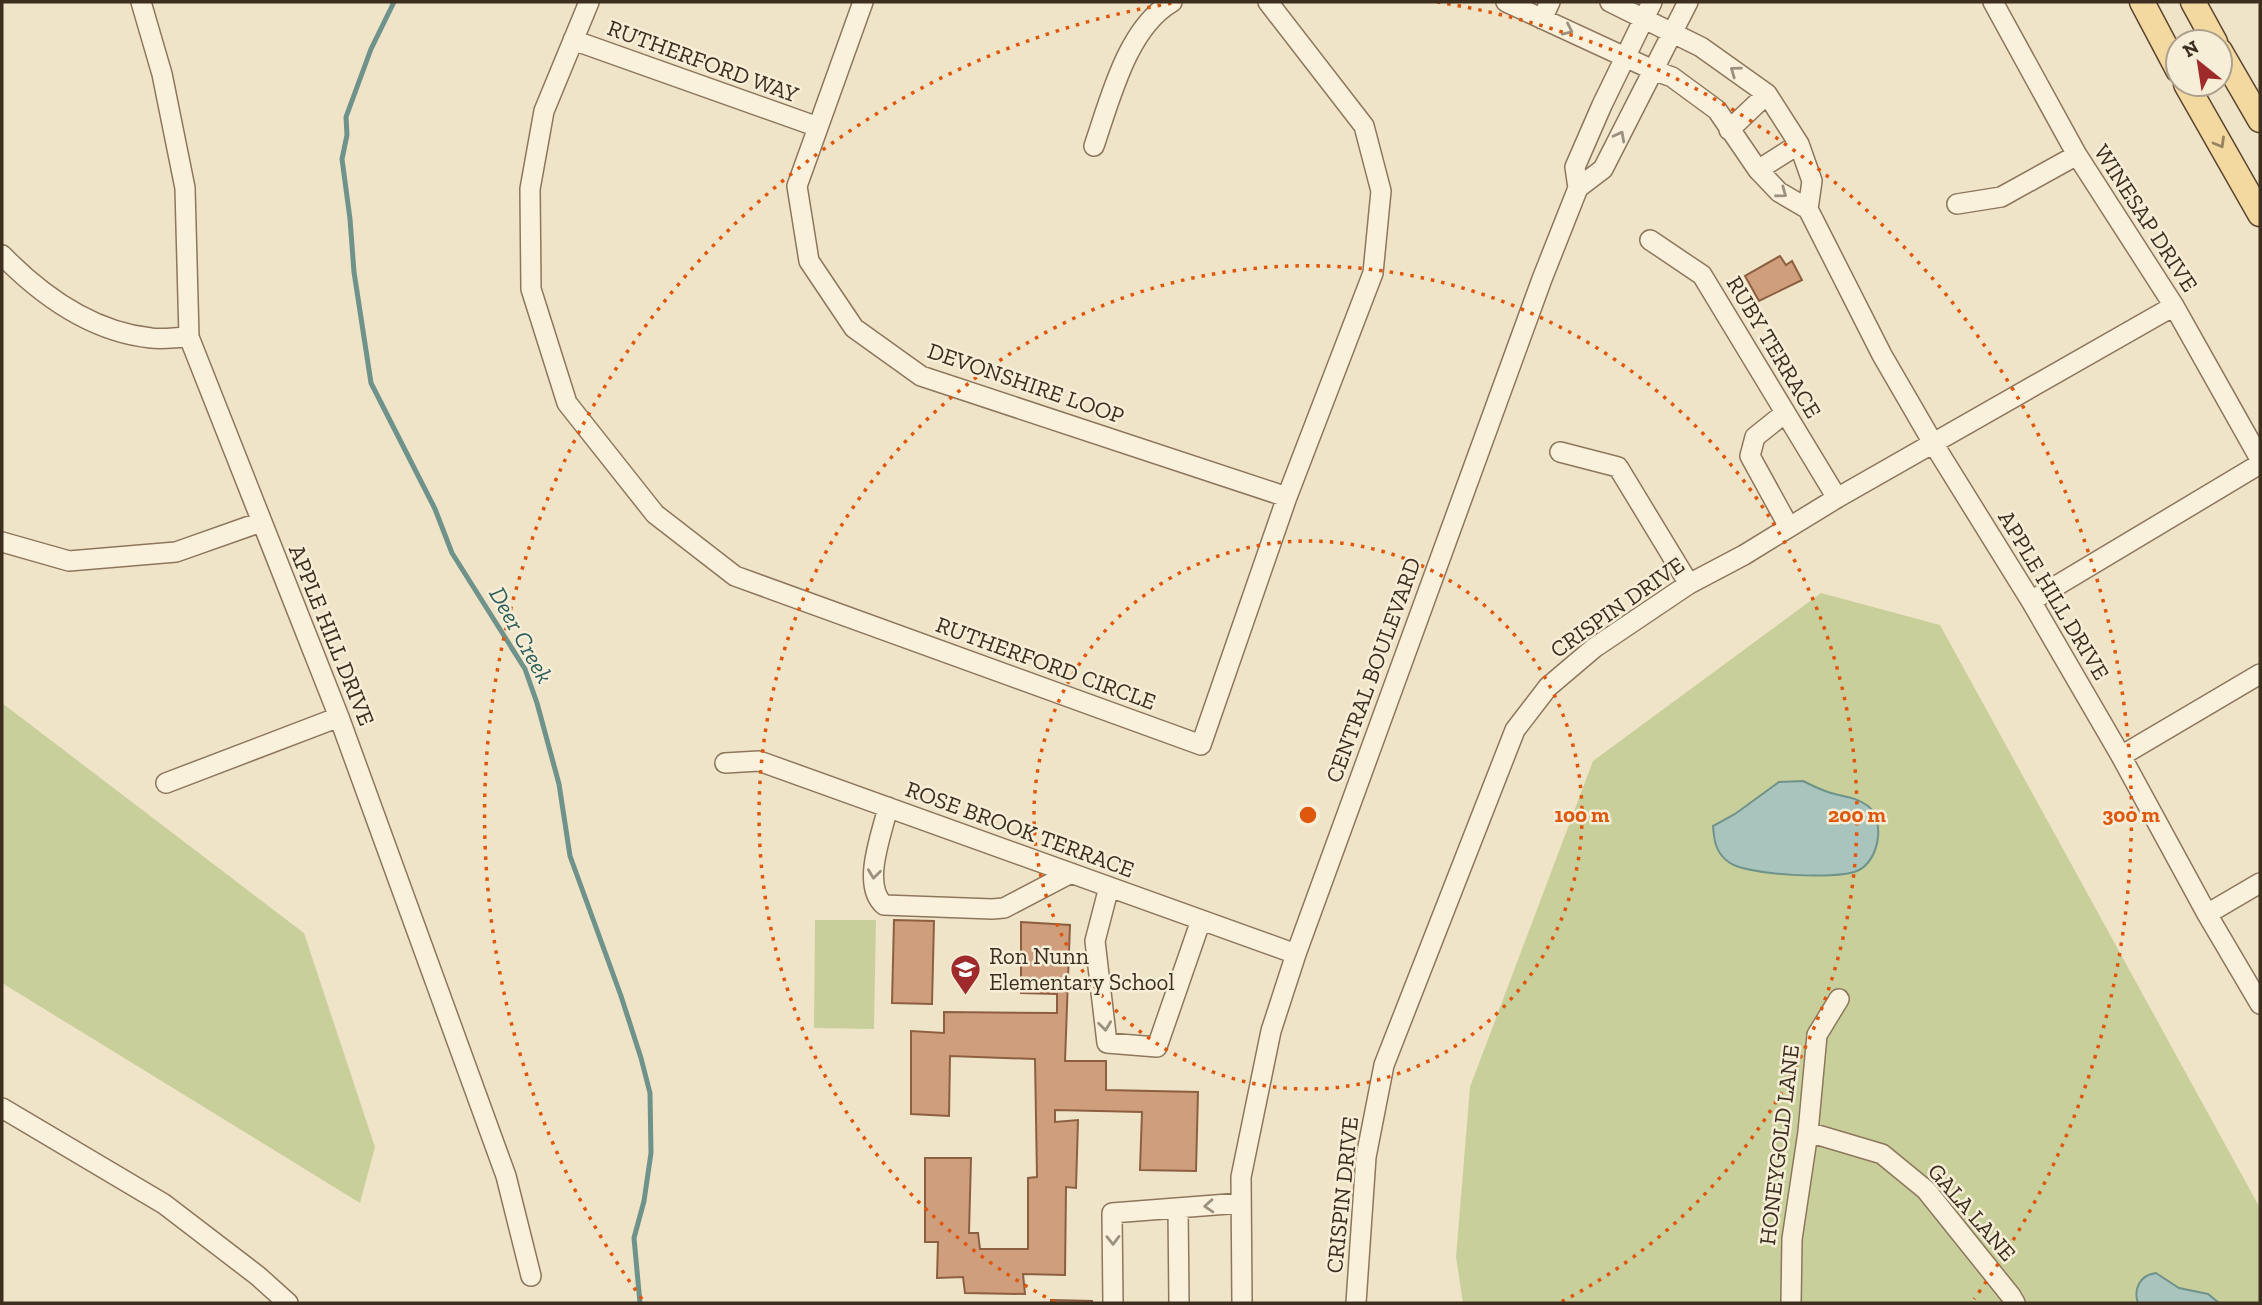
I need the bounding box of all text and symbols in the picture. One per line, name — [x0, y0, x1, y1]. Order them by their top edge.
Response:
street label: RUTHERFORD WAY — [604, 13, 803, 109]
one-way arrow — [1561, 22, 1573, 36]
north arrow — [2164, 28, 2234, 98]
text: N — [2179, 35, 2203, 62]
one-way arrow — [1730, 67, 1743, 80]
one-way arrow — [1612, 131, 1626, 143]
one-way arrow — [2212, 136, 2225, 149]
street label: WINESAP DRIVE — [2088, 139, 2204, 297]
one-way arrow — [1775, 185, 1787, 197]
street label: RUBY TERRACE — [1721, 271, 1827, 423]
street label: DEVONSHIRE LOOP — [924, 336, 1128, 430]
street label: APPLE HILL DRIVE — [1992, 505, 2116, 685]
street label: APPLE HILL DRIVE — [283, 540, 381, 730]
street label: CRISPIN DRIVE — [1545, 550, 1689, 664]
street label: CENTRAL BOULEVARD — [1319, 554, 1427, 786]
water label: Deer Creek — [483, 582, 560, 688]
street label: RUTHERFORD CIRCLE — [932, 610, 1160, 716]
street label: ROSE BROOK TERRACE — [902, 775, 1138, 883]
text: 100 m — [1555, 802, 1610, 827]
text: 200 m — [1828, 802, 1886, 827]
text: 300 m — [2102, 802, 2160, 827]
centre of rings — [1296, 803, 1320, 827]
one-way arrow — [867, 868, 882, 880]
place label: Ron Nunn Elementary School — [989, 942, 1175, 996]
school or university icon: Ron Nunn Elementary School — [949, 952, 983, 996]
one-way arrow — [1098, 1020, 1113, 1032]
street label: HONEYGOLD LANE — [1753, 1043, 1805, 1247]
street label: CRISPIN DRIVE — [1320, 1115, 1364, 1275]
street label: GALA LANE — [1922, 1157, 2022, 1267]
one-way arrow — [1203, 1198, 1214, 1213]
one-way arrow — [1105, 1235, 1121, 1246]

